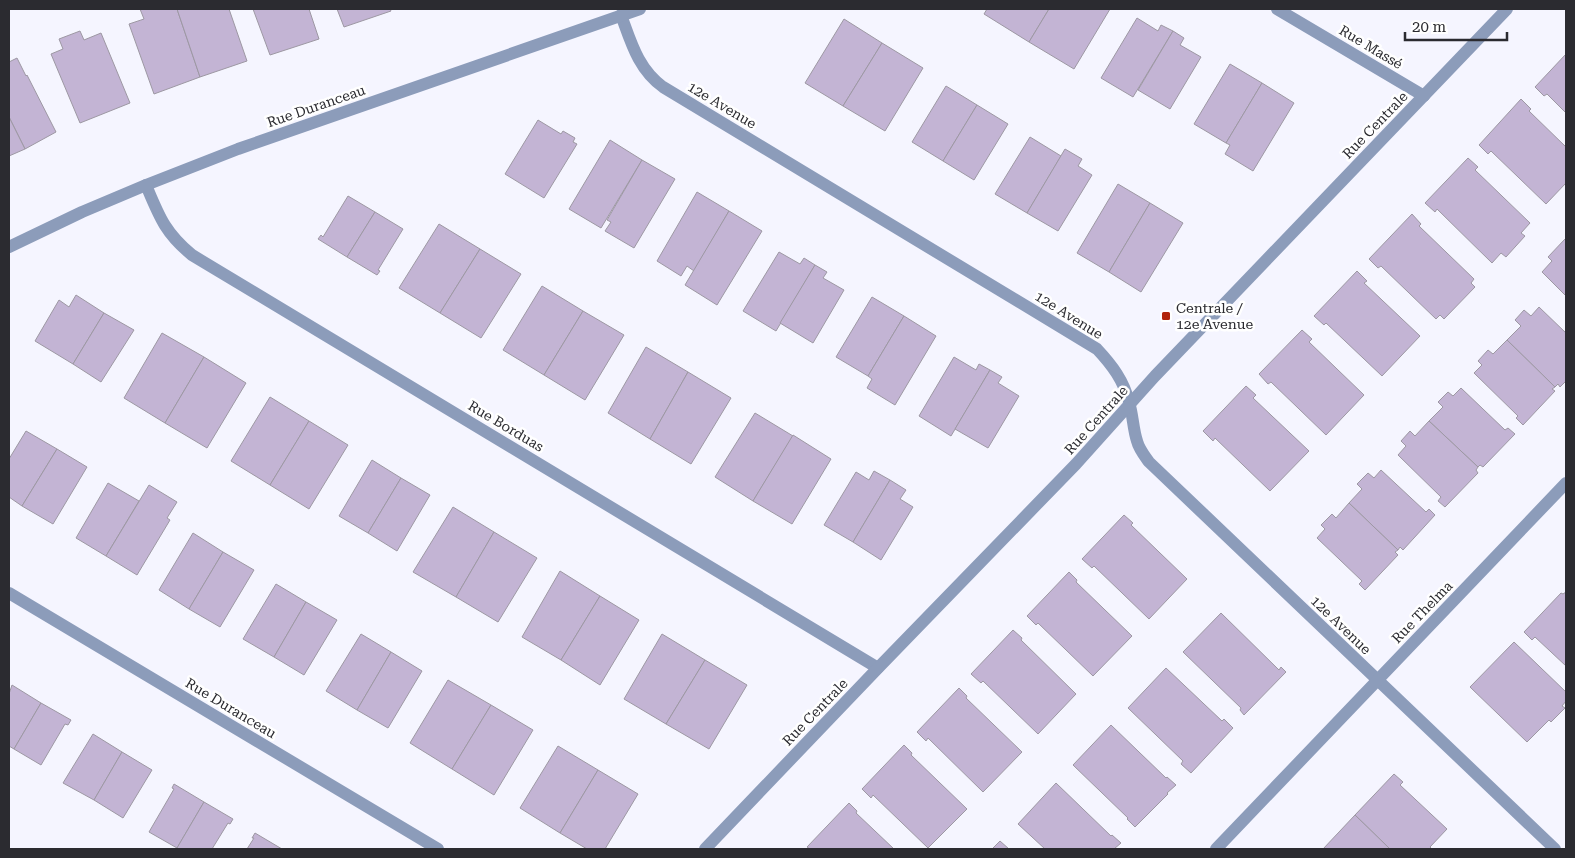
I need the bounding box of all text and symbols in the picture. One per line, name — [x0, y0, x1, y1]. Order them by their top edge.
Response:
scale bar — [1405, 10, 1508, 42]
text: 20 m — [1412, 18, 1447, 36]
street label: Rue Massé — [1336, 22, 1406, 72]
street label: 12e Avenue — [685, 78, 759, 132]
street label: Rue Duranceau — [265, 82, 367, 130]
street label: Rue Centrale — [1339, 88, 1411, 162]
street label: 12e Avenue — [1032, 288, 1106, 342]
place label: Centrale / 12e Avenue — [1176, 300, 1253, 332]
marker: Centrale / 12e Avenue — [1160, 310, 1172, 322]
street label: Rue Centrale — [1061, 382, 1131, 458]
street label: Rue Borduas — [465, 397, 547, 455]
street label: Rue Thelma — [1388, 577, 1456, 646]
street label: 12e Avenue — [1308, 592, 1375, 658]
street label: Rue Duranceau — [183, 675, 279, 741]
street label: Rue Centrale — [779, 675, 851, 749]

